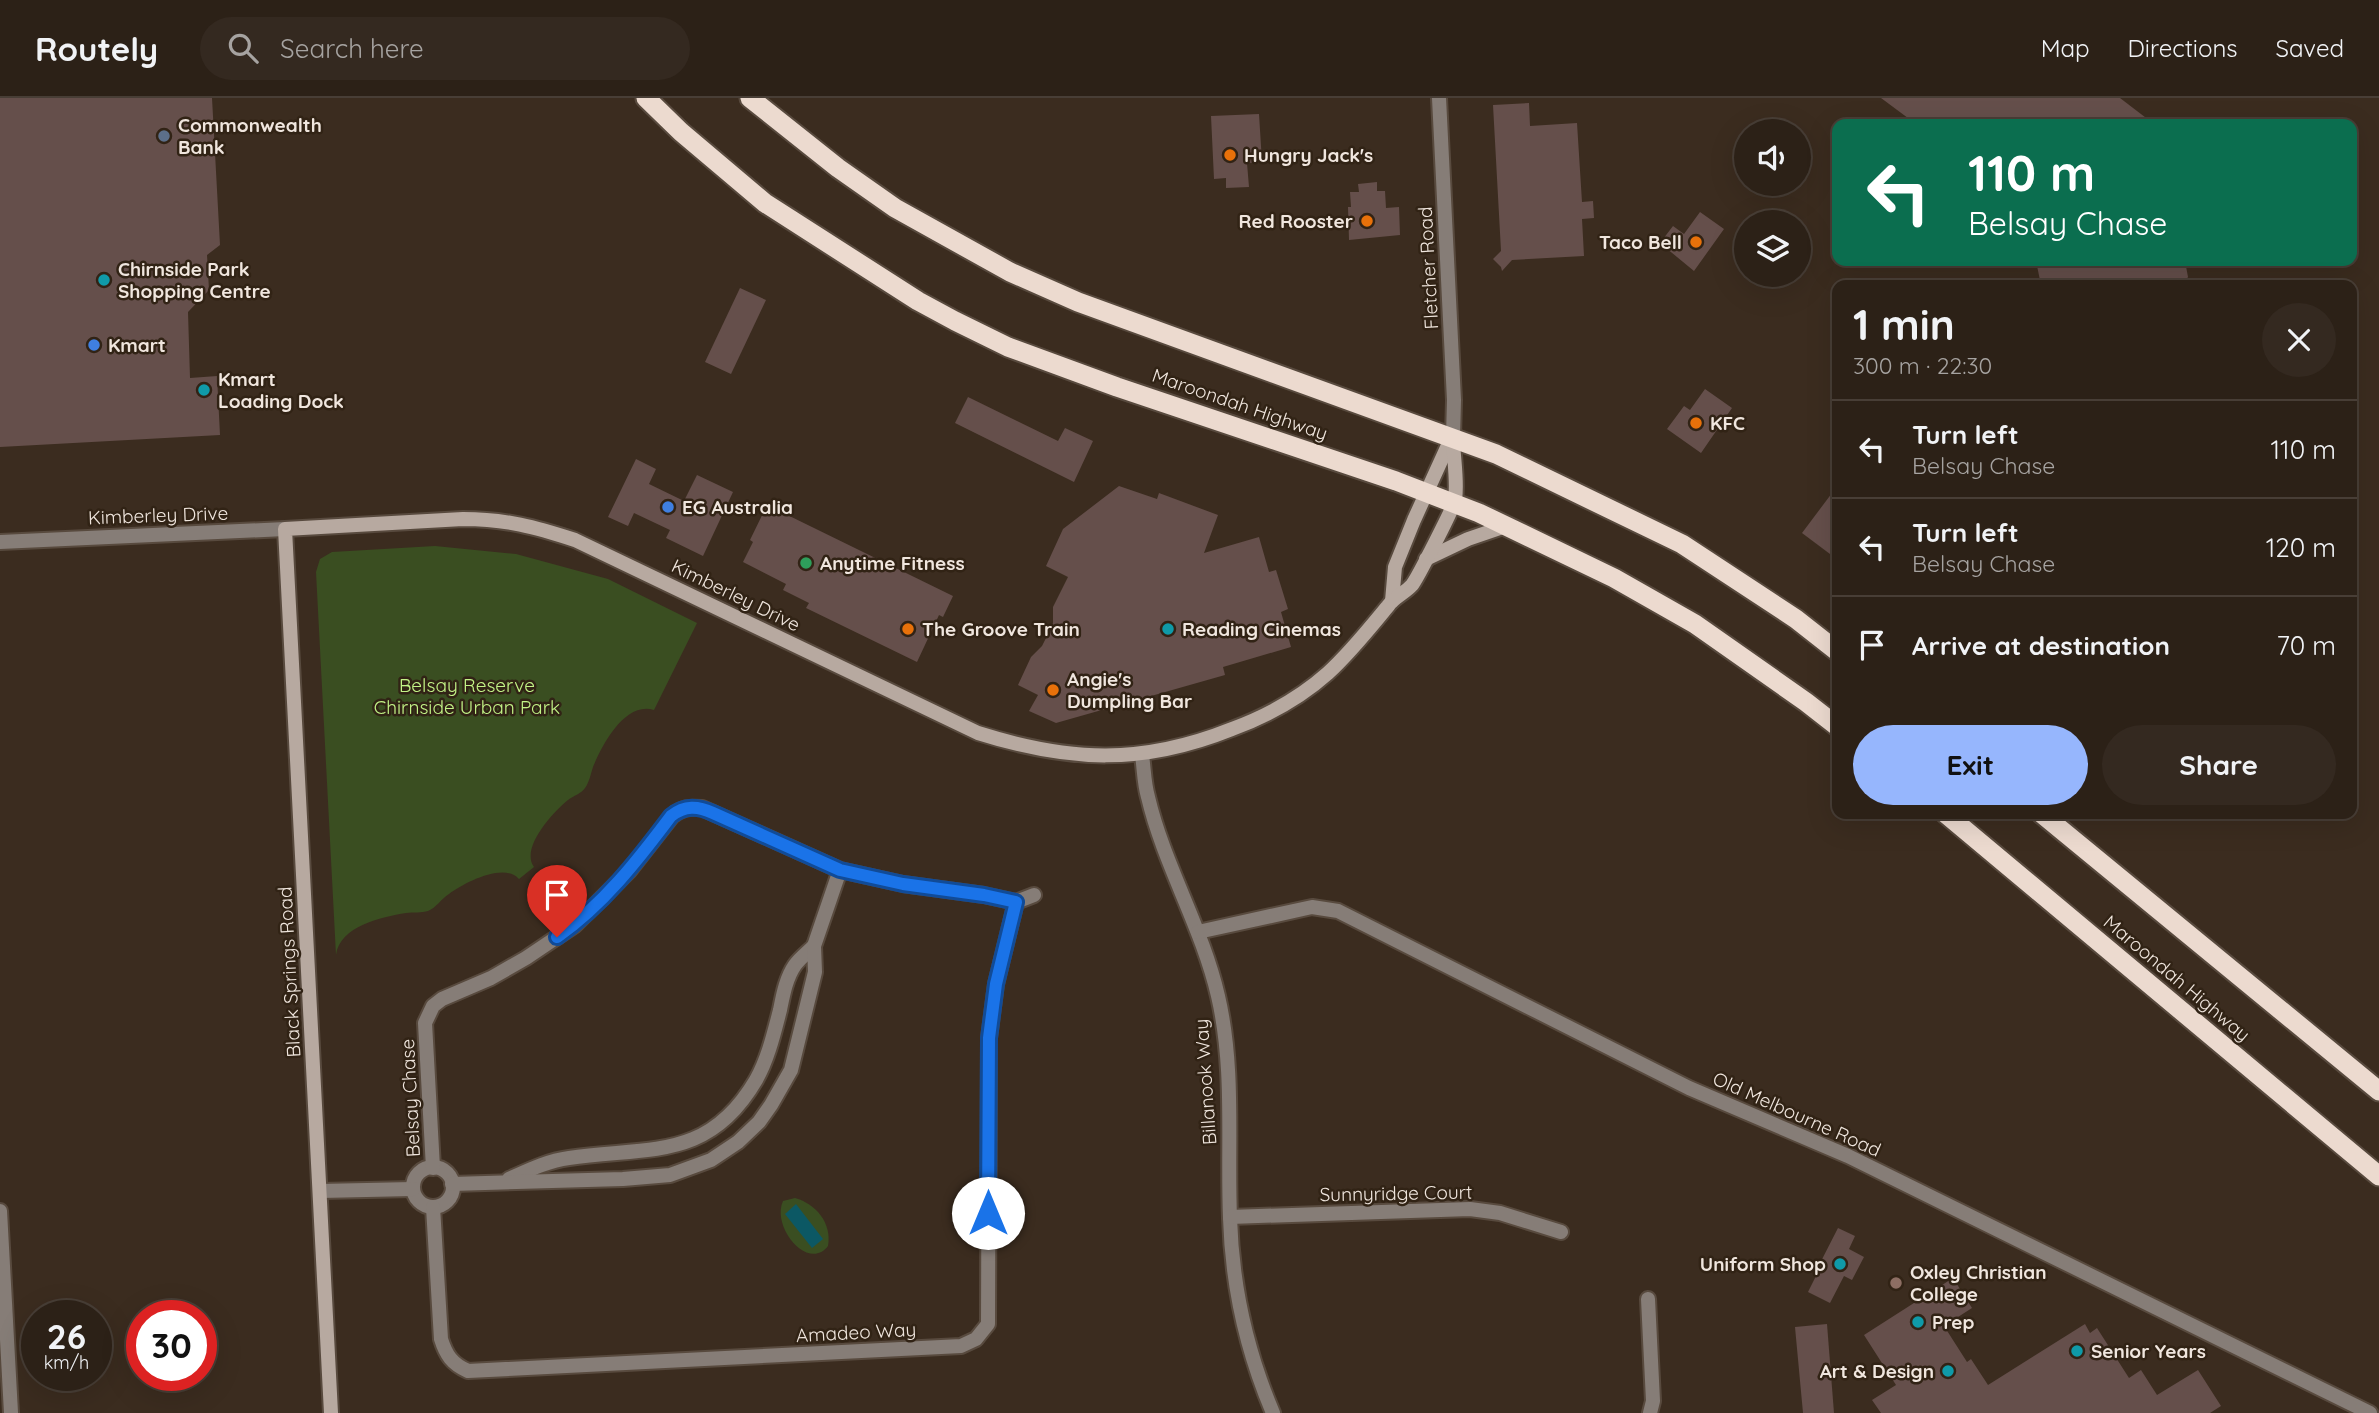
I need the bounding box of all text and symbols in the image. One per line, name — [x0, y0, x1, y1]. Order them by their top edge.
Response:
search box — [200, 17, 690, 80]
text: Routely — [35, 28, 158, 69]
icon: search — [224, 29, 262, 67]
text: Search here — [280, 32, 424, 65]
text: Map — [2041, 33, 2090, 63]
text: Directions — [2128, 33, 2238, 63]
text: Saved — [2276, 33, 2344, 63]
place label: Commonwealth Bank — [178, 113, 322, 159]
map controls — [1734, 119, 1811, 287]
button: sound — [1734, 119, 1811, 196]
marker: Commonwealth Bank — [156, 128, 172, 144]
text: 110 m — [1968, 142, 2095, 203]
place label: Hungry Jack's — [1244, 143, 1373, 167]
marker: Hungry Jack's — [1222, 147, 1238, 163]
icon: left — [1853, 147, 1944, 238]
text: Belsay Chase — [1968, 203, 2167, 243]
street label: Fletcher Road — [1413, 206, 1443, 330]
place label: Red Rooster — [1239, 209, 1353, 233]
button: layers — [1734, 210, 1811, 287]
marker: Red Rooster — [1359, 213, 1375, 229]
place label: Taco Bell — [1599, 230, 1682, 254]
marker: Taco Bell — [1688, 234, 1704, 250]
place label: Chirnside Park Shopping Centre — [118, 257, 271, 303]
marker: Chirnside Park Shopping Centre — [96, 272, 112, 288]
text: 1 min — [1853, 298, 1955, 351]
button: close — [2262, 303, 2336, 377]
place label: Kmart — [108, 333, 166, 357]
marker: Kmart — [86, 337, 102, 353]
text: 300 m · 22:30 — [1853, 351, 1992, 380]
street label: Maroondah Highway — [1149, 363, 1331, 445]
place label: Kmart Loading Dock — [218, 367, 344, 413]
marker: Kmart Loading Dock — [196, 382, 212, 398]
place label: KFC — [1710, 411, 1745, 435]
marker: KFC — [1688, 415, 1704, 431]
text: Turn left — [1912, 418, 2019, 451]
icon: left — [1853, 430, 1891, 468]
text: 110 m — [2270, 433, 2336, 466]
text: Belsay Chase — [1912, 451, 2055, 480]
place label: EG Australia — [682, 495, 793, 519]
marker: EG Australia — [660, 499, 676, 515]
street label: Kimberley Drive — [87, 501, 229, 529]
text: Turn left — [1912, 516, 2019, 549]
icon: left — [1853, 528, 1891, 566]
text: 120 m — [2266, 531, 2336, 564]
text: Belsay Chase — [1912, 549, 2055, 578]
place label: Anytime Fitness — [820, 551, 965, 575]
street label: Kimberley Drive — [668, 553, 804, 637]
marker: Anytime Fitness — [798, 555, 814, 571]
place label: The Groove Train — [922, 617, 1080, 641]
place label: Reading Cinemas — [1182, 617, 1341, 641]
marker: The Groove Train — [900, 621, 916, 637]
marker: Reading Cinemas — [1160, 621, 1176, 637]
icon: arrive — [1853, 626, 1891, 664]
text: Arrive at destination — [1912, 629, 2170, 662]
text: 70 m — [2276, 629, 2336, 662]
place label: Angie's Dumpling Bar — [1067, 667, 1192, 713]
park label: Belsay Reserve Chirnside Urban Park — [374, 673, 560, 719]
marker: Angie's Dumpling Bar — [1045, 682, 1061, 698]
button: Exit — [1853, 725, 2088, 805]
button: Share — [2102, 725, 2336, 805]
pin — [527, 865, 587, 937]
icon: arrive — [538, 876, 576, 914]
street label: Black Springs Road — [273, 886, 305, 1058]
street label: Maroondah Highway — [2099, 910, 2255, 1046]
street label: Billanook Way — [1189, 1018, 1221, 1146]
street label: Belsay Chase — [395, 1038, 425, 1158]
street label: Old Melbourne Road — [1709, 1066, 1885, 1162]
position arrow — [951, 1176, 1025, 1250]
street label: Sunnyridge Court — [1319, 1180, 1473, 1206]
place label: Uniform Shop — [1700, 1252, 1826, 1276]
marker: Uniform Shop — [1832, 1256, 1848, 1272]
place label: Oxley Christian College — [1910, 1260, 2046, 1306]
marker: Oxley Christian College — [1888, 1275, 1904, 1291]
speed limit sign: 30 — [126, 1300, 217, 1391]
place label: Prep — [1932, 1310, 1974, 1334]
text: 26 — [47, 1314, 86, 1358]
marker: Prep — [1910, 1314, 1926, 1330]
street label: Amadeo Way — [795, 1317, 917, 1347]
place label: Senior Years — [2091, 1339, 2206, 1363]
marker: Senior Years — [2069, 1343, 2085, 1359]
text: km/h — [44, 1351, 89, 1374]
place label: Art & Design — [1820, 1359, 1934, 1383]
marker: Art & Design — [1940, 1363, 1956, 1379]

